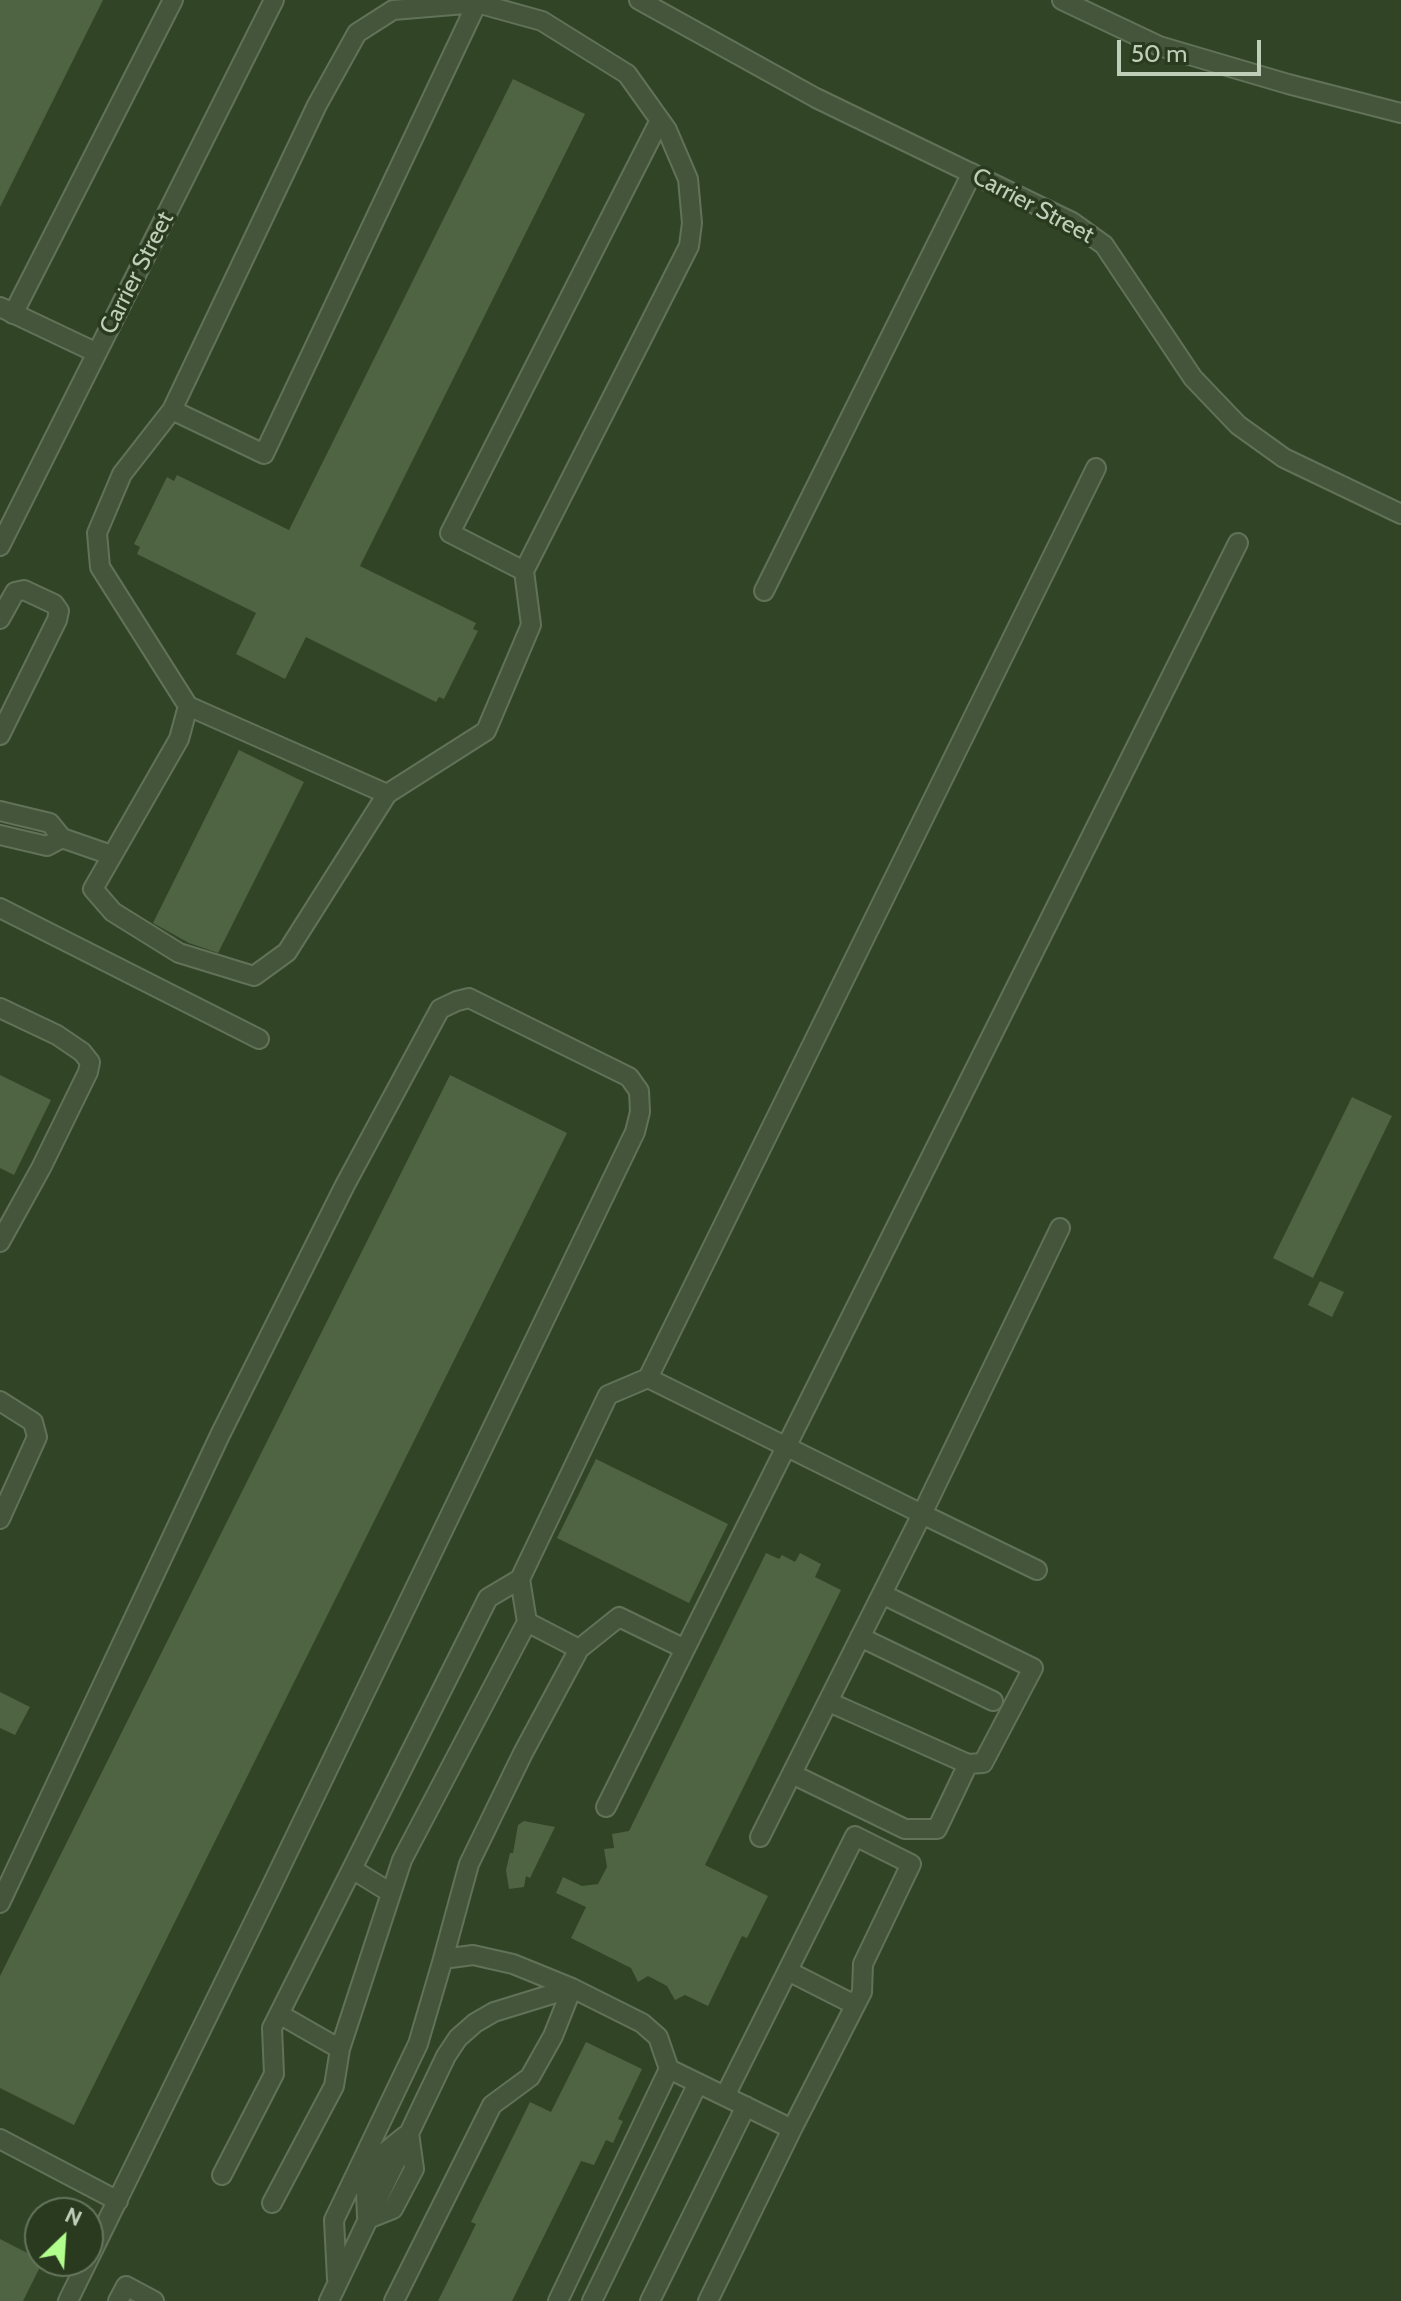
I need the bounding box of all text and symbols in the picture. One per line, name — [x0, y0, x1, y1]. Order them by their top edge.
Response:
scale bar — [1121, 24, 1265, 74]
text: 50 m — [1131, 39, 1187, 68]
street label: Carrier Street — [967, 162, 1099, 250]
street label: Carrier Street — [94, 207, 180, 339]
north arrow — [24, 2197, 104, 2277]
text: N — [61, 2201, 86, 2232]

